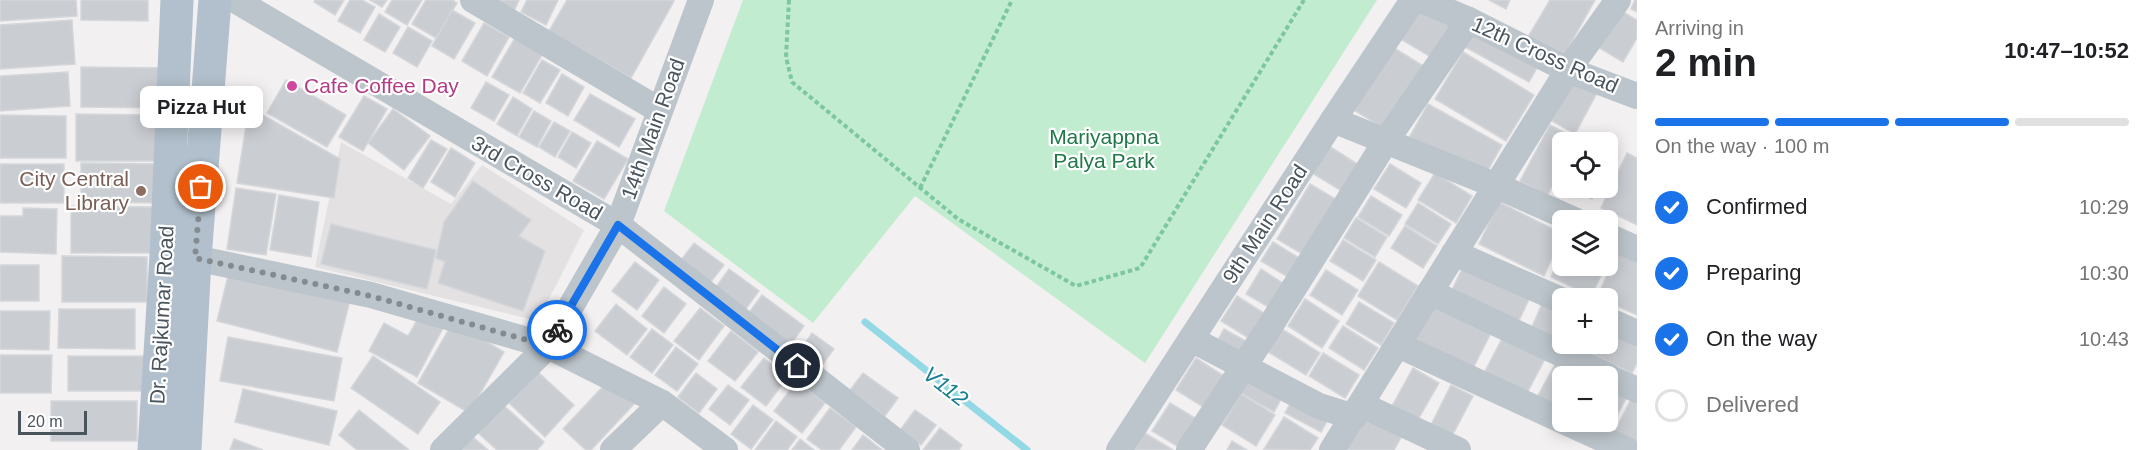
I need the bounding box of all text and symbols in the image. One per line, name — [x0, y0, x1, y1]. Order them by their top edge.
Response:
street label: 12th Cross Road — [1469, 12, 1622, 97]
text: Arriving in — [1655, 17, 1744, 39]
text: 10:47–10:52 — [2004, 38, 2129, 63]
text: 2 min — [1655, 41, 1757, 84]
street label: 14th Main Road — [616, 55, 689, 202]
place label: Cafe Coffee Day — [304, 74, 459, 97]
marker: Cafe Coffee Day — [285, 79, 299, 93]
callout: Pizza Hut — [140, 85, 262, 127]
text: Pizza Hut — [157, 96, 246, 118]
park label: Mariyappna Palya Park — [1049, 125, 1159, 172]
street label: 3rd Cross Road — [468, 131, 607, 224]
map controls — [1552, 132, 1618, 432]
button: locate — [1552, 132, 1618, 198]
text: On the way · 100 m — [1655, 135, 1830, 157]
street label: 9th Main Road — [1218, 160, 1311, 287]
pin — [175, 161, 226, 212]
place label: City Central Library — [19, 167, 129, 214]
icon: bag — [184, 170, 217, 203]
marker: City Central Library — [134, 184, 148, 198]
icon: check — [1655, 191, 1688, 224]
text: Confirmed — [1706, 194, 1807, 219]
text: 10:29 — [2079, 196, 2129, 218]
button: layers — [1552, 210, 1618, 276]
street label: Dr. Rajkumar Road — [145, 225, 178, 405]
icon: check — [1655, 257, 1688, 290]
text: Preparing — [1706, 260, 1801, 285]
text: 10:30 — [2079, 262, 2129, 284]
button: + — [1552, 288, 1618, 354]
courier — [527, 300, 587, 360]
icon: bike — [541, 314, 574, 347]
icon: check — [1655, 323, 1688, 356]
text: On the way — [1706, 326, 1817, 351]
text: 10:43 — [2079, 328, 2129, 350]
pin — [772, 340, 823, 391]
icon: home — [781, 349, 814, 382]
water label: V112 — [918, 361, 973, 412]
button: − — [1552, 366, 1618, 432]
text: Delivered — [1706, 392, 1799, 417]
scale bar — [18, 408, 87, 436]
text: 20 m — [27, 413, 63, 430]

